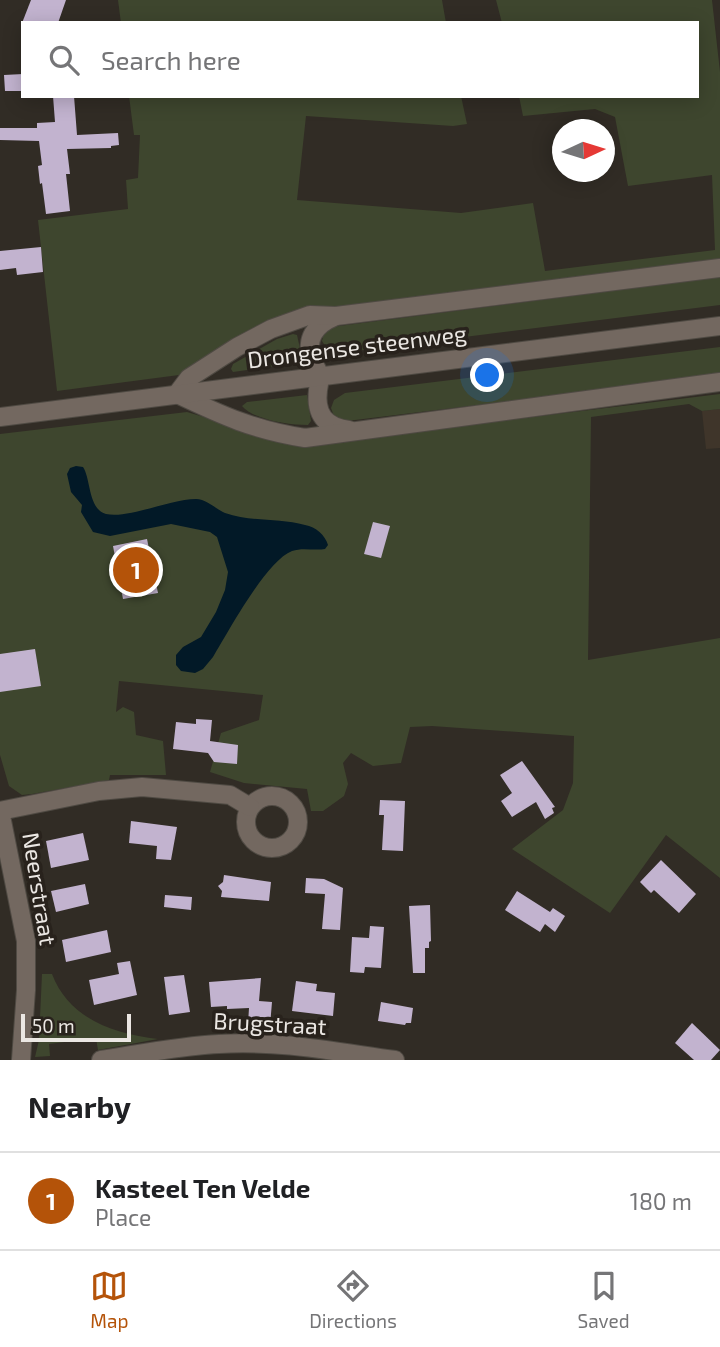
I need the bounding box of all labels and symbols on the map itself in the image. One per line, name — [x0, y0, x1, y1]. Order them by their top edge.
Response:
north arrow — [552, 119, 615, 182]
street label: Drongense steenweg — [246, 319, 468, 373]
your location — [470, 358, 504, 392]
pin: 1 — [113, 544, 159, 596]
street label: Neerstraat — [17, 830, 63, 947]
street label: Brugstraat — [213, 1006, 327, 1040]
scale bar — [21, 1011, 131, 1043]

